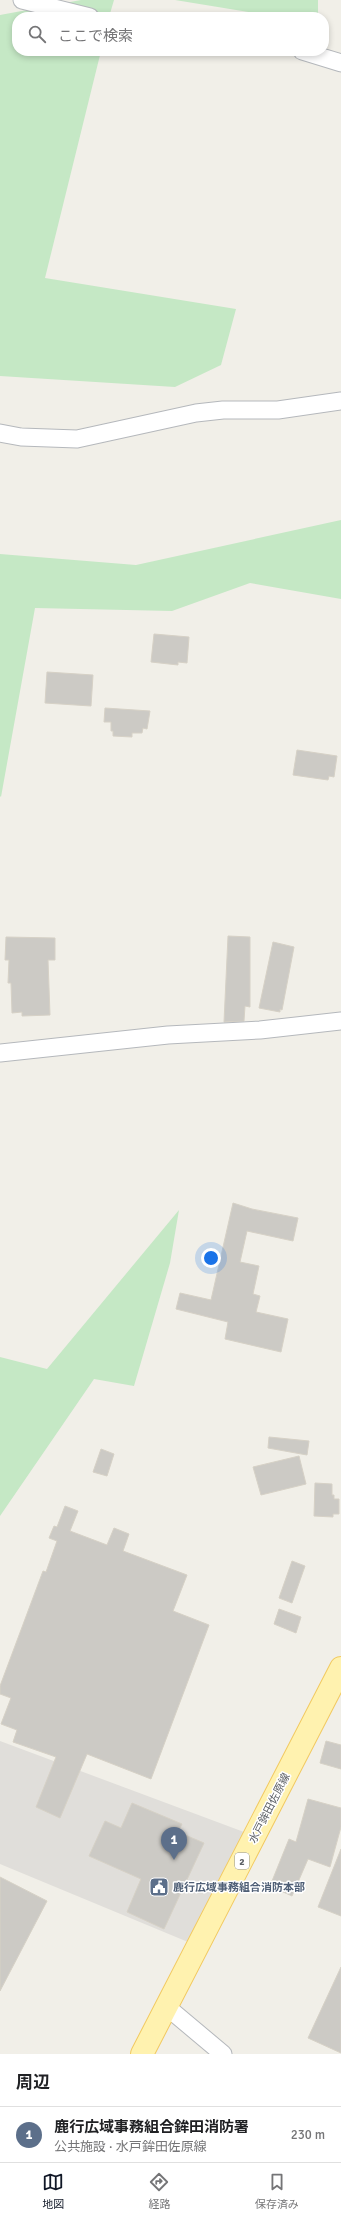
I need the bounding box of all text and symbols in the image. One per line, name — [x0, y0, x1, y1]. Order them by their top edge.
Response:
search box — [12, 12, 329, 56]
icon: search — [26, 23, 48, 45]
text: ここで検索 — [58, 27, 133, 45]
your location — [201, 1248, 221, 1268]
street label: 水戸鉾田佐原線 — [246, 1771, 293, 1845]
pin: 1 — [161, 1827, 187, 1860]
road number: 2 — [235, 1853, 249, 1869]
public building icon: 鹿行広域事務組合消防本部 — [148, 1876, 170, 1898]
place label: 鹿行広域事務組合消防本部 — [173, 1881, 305, 1894]
text: 周辺 — [16, 2072, 50, 2093]
text: 鹿行広域事務組合鉾田消防署 — [54, 2118, 249, 2136]
text: 1 — [25, 2127, 33, 2143]
text: 230 m — [291, 2127, 325, 2143]
text: 公共施設 · 水戸鉾田佐原線 — [54, 2139, 207, 2155]
tab: 地図 — [42, 2171, 64, 2211]
tab: 経路 — [148, 2171, 170, 2211]
tab: 保存済み — [255, 2171, 299, 2211]

